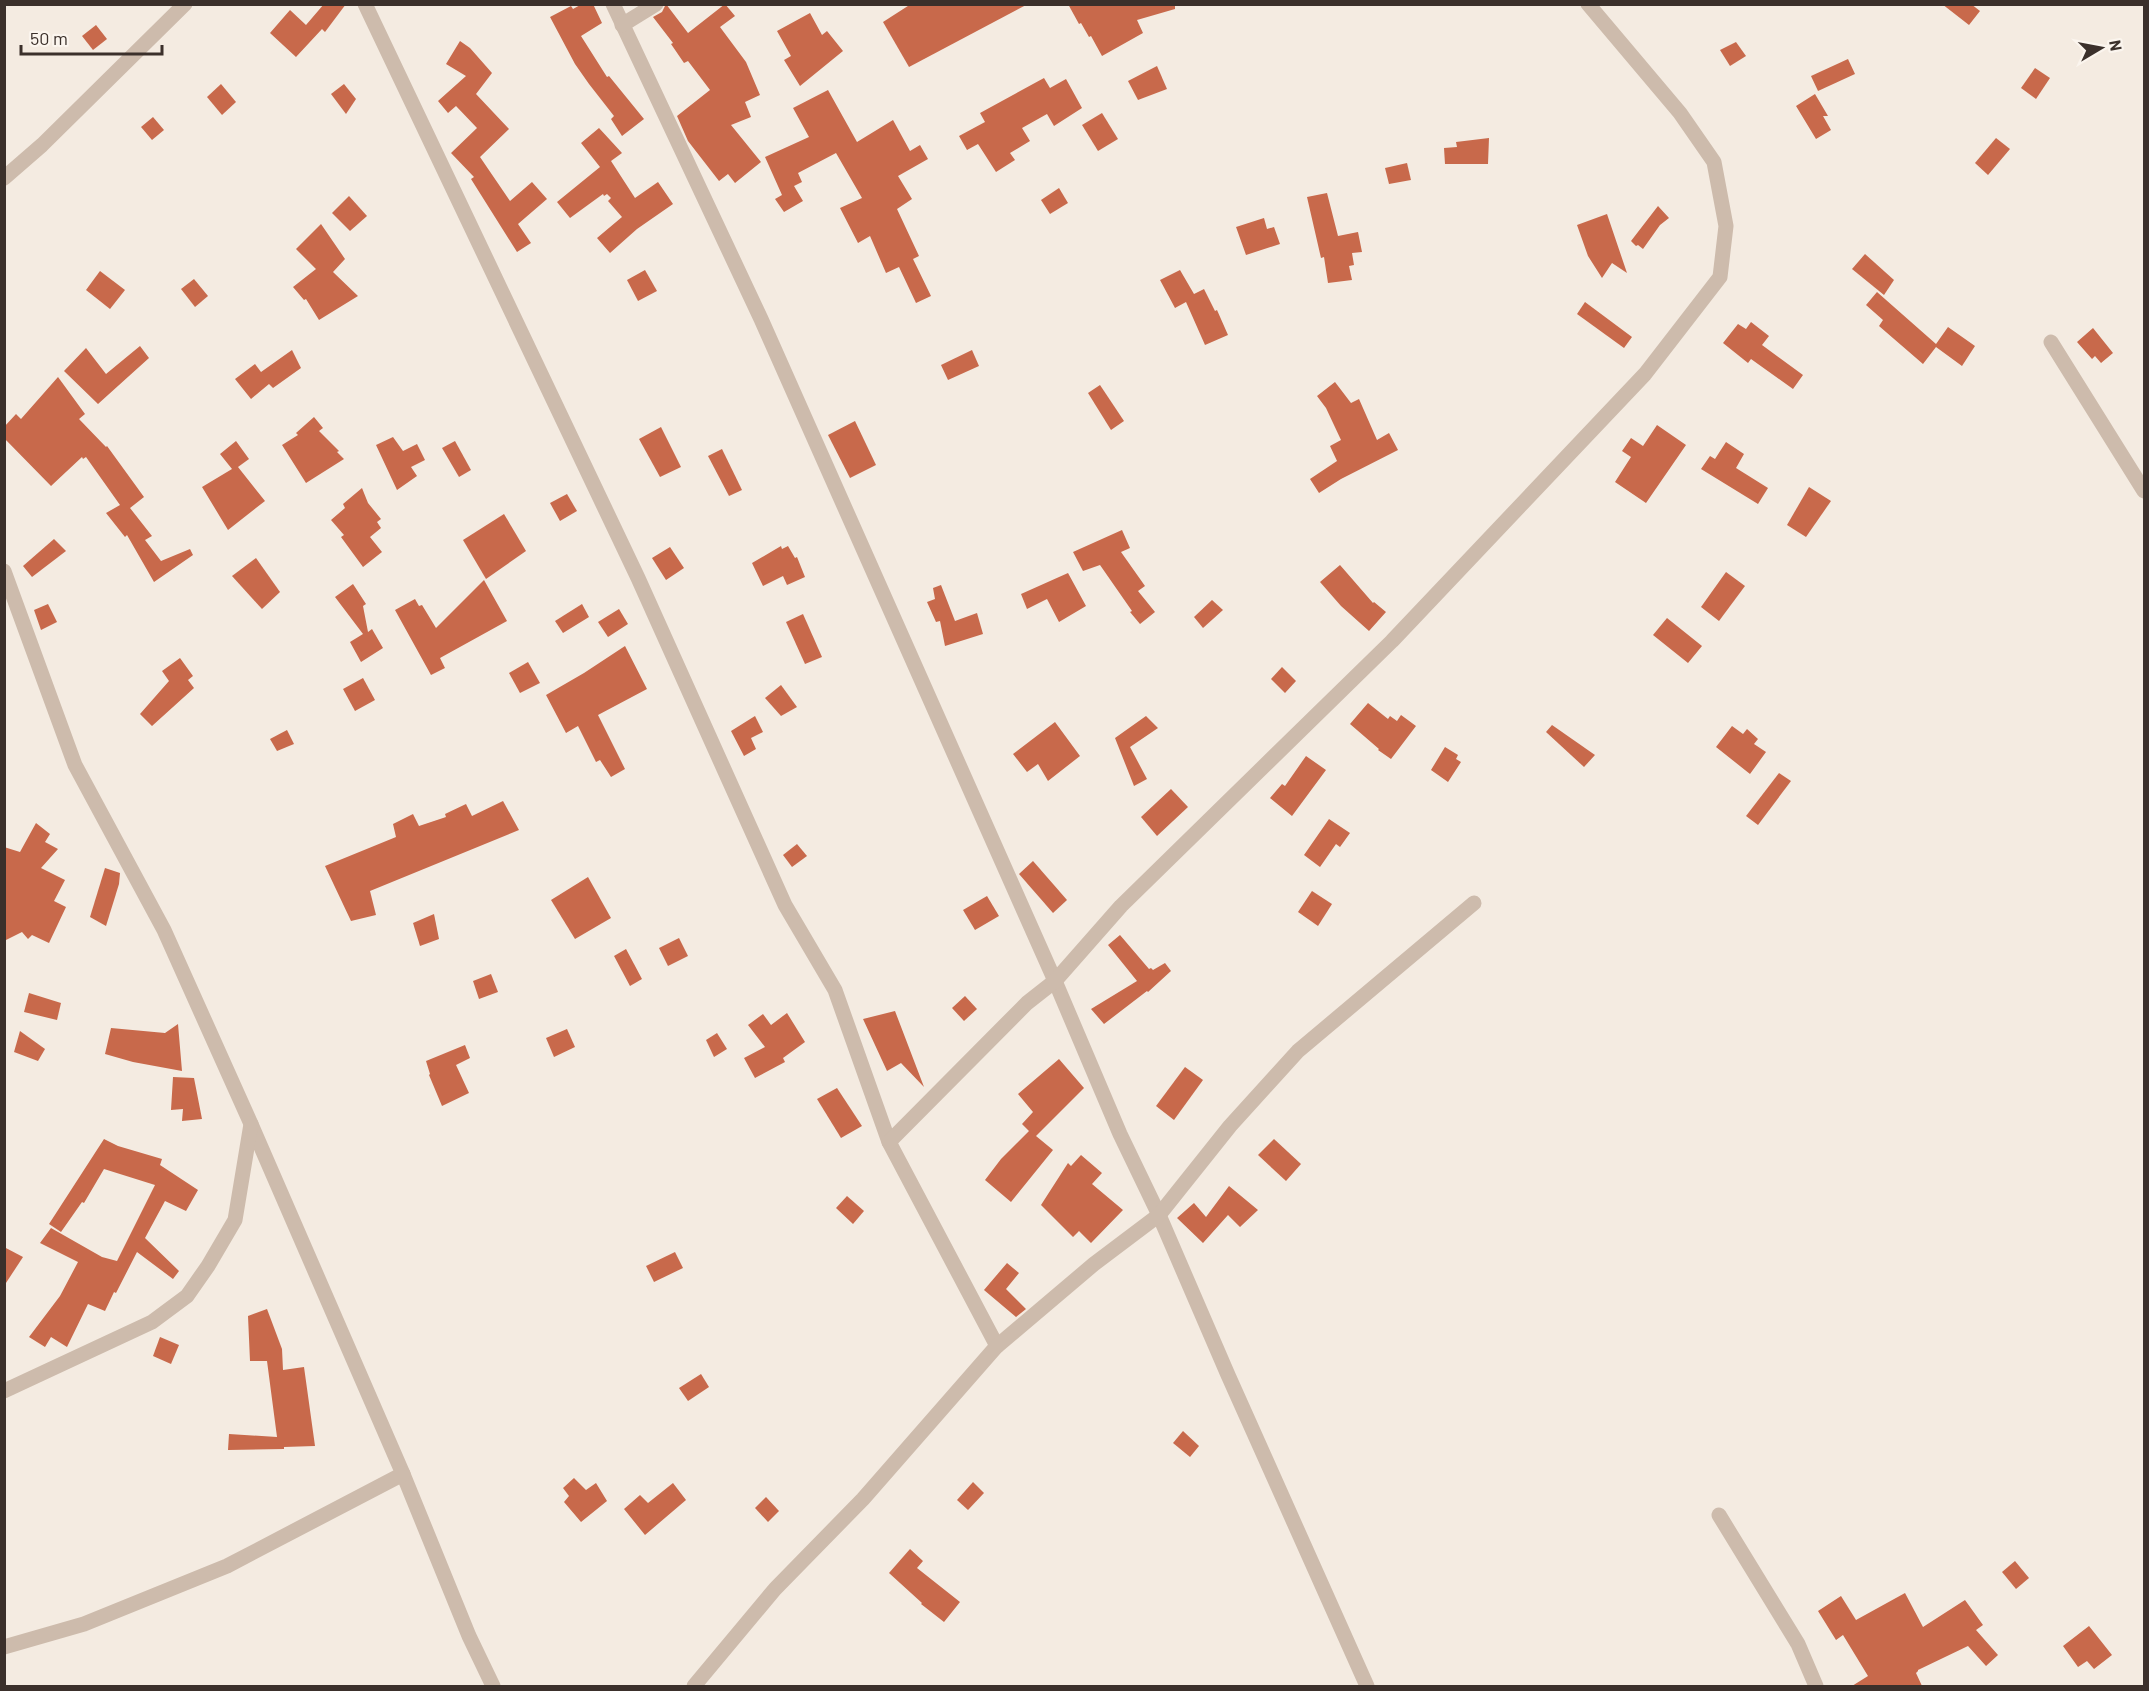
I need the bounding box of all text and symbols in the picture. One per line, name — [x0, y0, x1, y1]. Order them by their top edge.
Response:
scale bar — [21, 18, 162, 56]
north arrow — [2071, 18, 2131, 78]
text: 50 m — [30, 27, 68, 49]
text: N — [2106, 38, 2127, 52]

